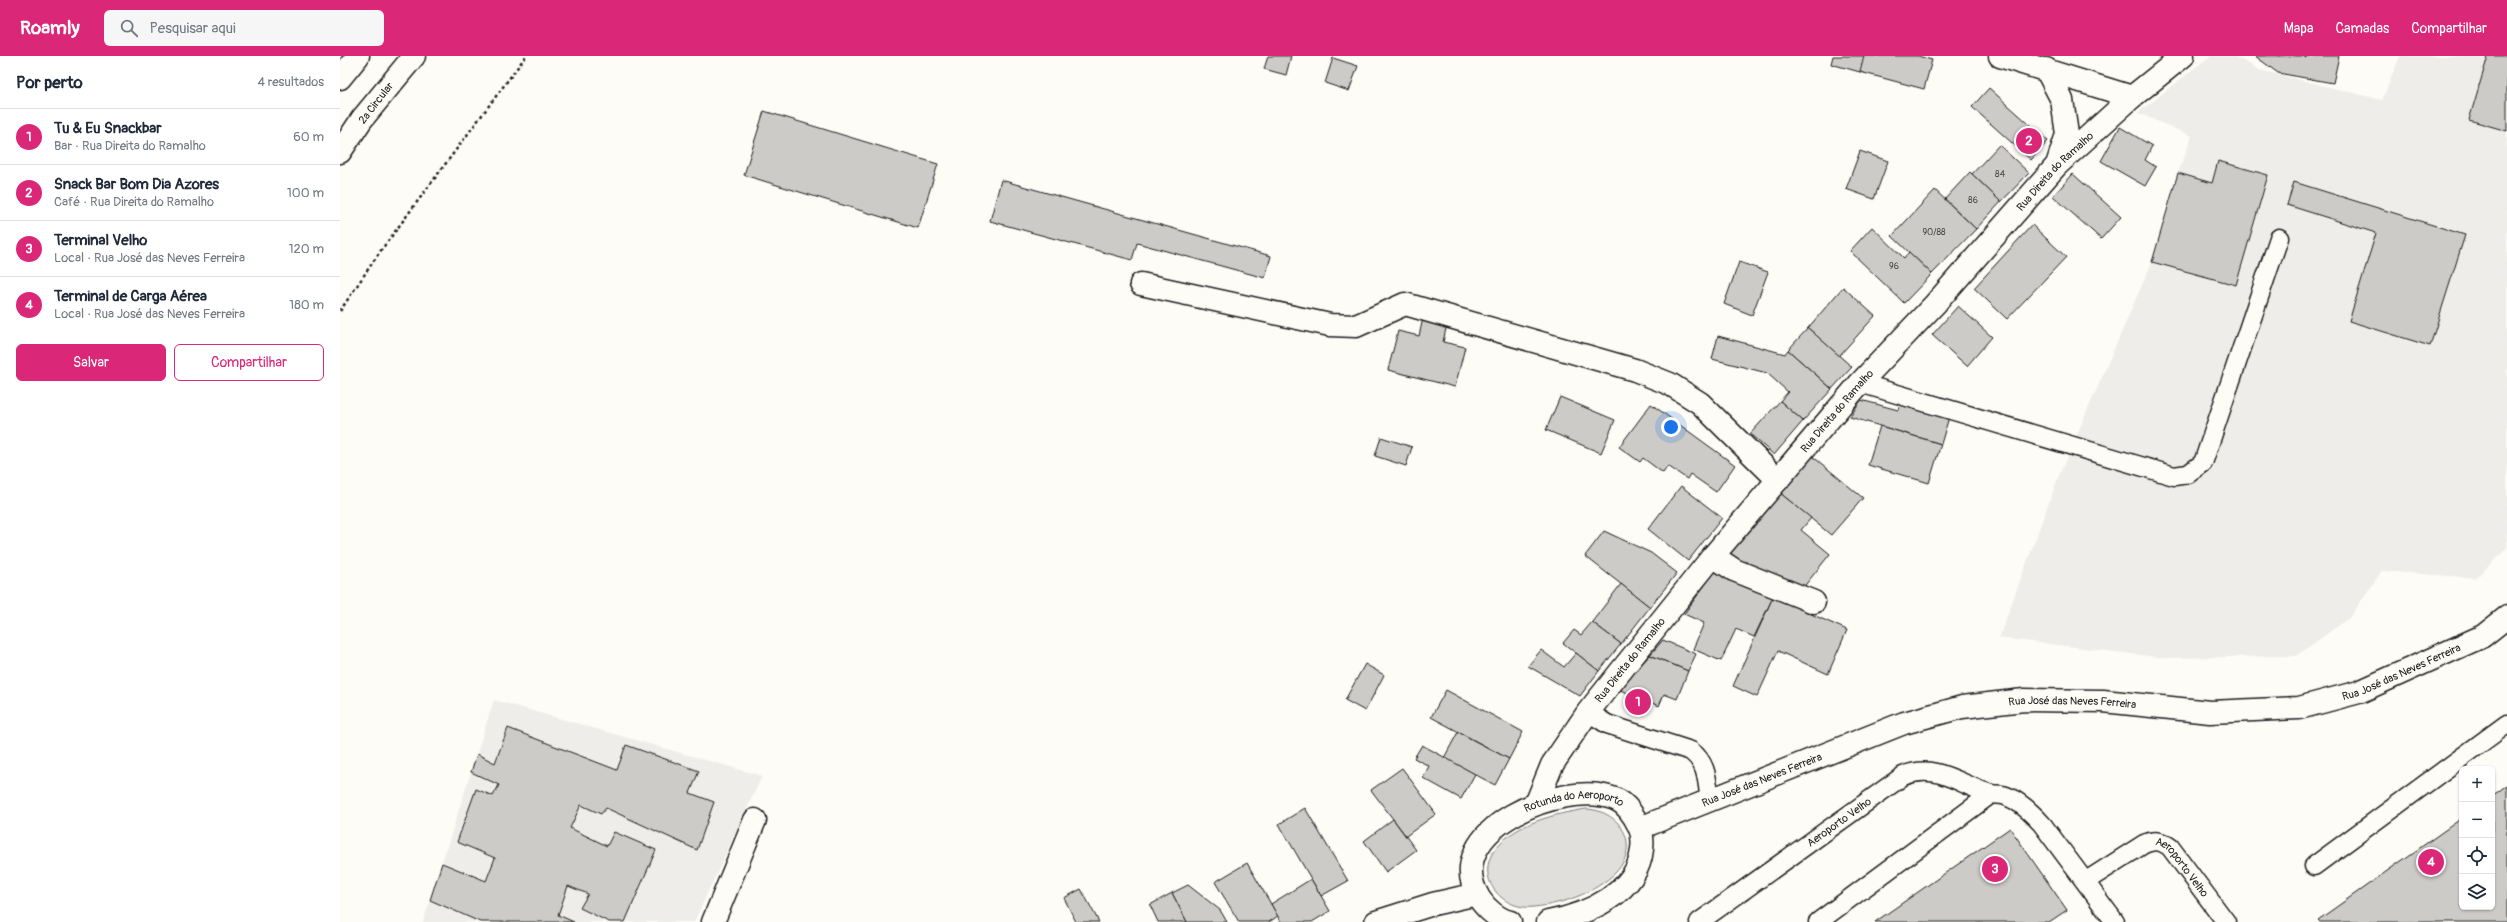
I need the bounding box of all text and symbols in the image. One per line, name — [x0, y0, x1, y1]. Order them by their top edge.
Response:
search box — [104, 10, 384, 46]
text: Roamly — [20, 16, 80, 40]
icon: search — [118, 17, 140, 39]
text: Pesquisar aqui — [150, 19, 236, 38]
text: Mapa — [2284, 20, 2313, 37]
text: Camadas — [2335, 20, 2389, 37]
text: Compartilhar — [2411, 20, 2487, 37]
text: Por perto — [16, 72, 83, 93]
text: 4 resultados — [257, 74, 324, 90]
street label: 2ª Circular — [356, 80, 396, 126]
text: Tu & Eu Snackbar — [54, 119, 162, 138]
pin: 2 — [2016, 126, 2042, 156]
text: 1 — [26, 129, 32, 145]
text: 60 m — [293, 129, 324, 145]
street label: Rua Direita do Ramalho — [2014, 129, 2096, 213]
text: Bar · Rua Direita do Ramalho — [54, 138, 206, 154]
house number: 84 — [1995, 169, 2006, 180]
text: Snack Bar Bom Dia Azores — [54, 175, 219, 194]
text: 2 — [25, 185, 33, 201]
text: 100 m — [287, 185, 324, 201]
text: Café · Rua Direita do Ramalho — [54, 194, 214, 210]
house number: 86 — [1968, 195, 1978, 206]
house number: 90/88 — [1922, 227, 1946, 238]
text: Terminal Velho — [54, 231, 147, 250]
text: 3 — [25, 241, 33, 257]
text: 120 m — [288, 241, 324, 257]
text: Local · Rua José das Neves Ferreira — [54, 250, 245, 266]
house number: 96 — [1889, 261, 1899, 272]
text: Terminal de Carga Aérea — [54, 287, 207, 306]
text: 4 — [25, 297, 33, 313]
text: 180 m — [289, 297, 324, 313]
text: Local · Rua José das Neves Ferreira — [54, 306, 245, 322]
button: Salvar — [16, 344, 166, 381]
button: Compartilhar — [174, 344, 324, 381]
street label: Rua Direita do Ramalho — [1798, 367, 1876, 455]
your location — [1661, 417, 1681, 437]
street label: Rua Direita do Ramalho — [1592, 615, 1668, 705]
street label: Rua José das Neves Ferreira — [2340, 641, 2462, 703]
pin: 1 — [1625, 687, 1651, 717]
street label: Rua José das Neves Ferreira — [2008, 693, 2137, 711]
street label: Rua José das Neves Ferreira — [1700, 750, 1824, 809]
map controls — [2459, 766, 2495, 910]
button: + — [2459, 766, 2495, 802]
street label: Rotunda do Aeroporto — [1522, 788, 1627, 815]
street label: Aeroporto Velho — [1804, 794, 1874, 849]
button: − — [2459, 802, 2495, 838]
street label: Aeroporto Velho — [2154, 835, 2211, 899]
button: locate — [2459, 838, 2495, 874]
pin: 4 — [2418, 847, 2444, 877]
pin: 3 — [1982, 854, 2008, 884]
button: layers — [2459, 874, 2495, 910]

